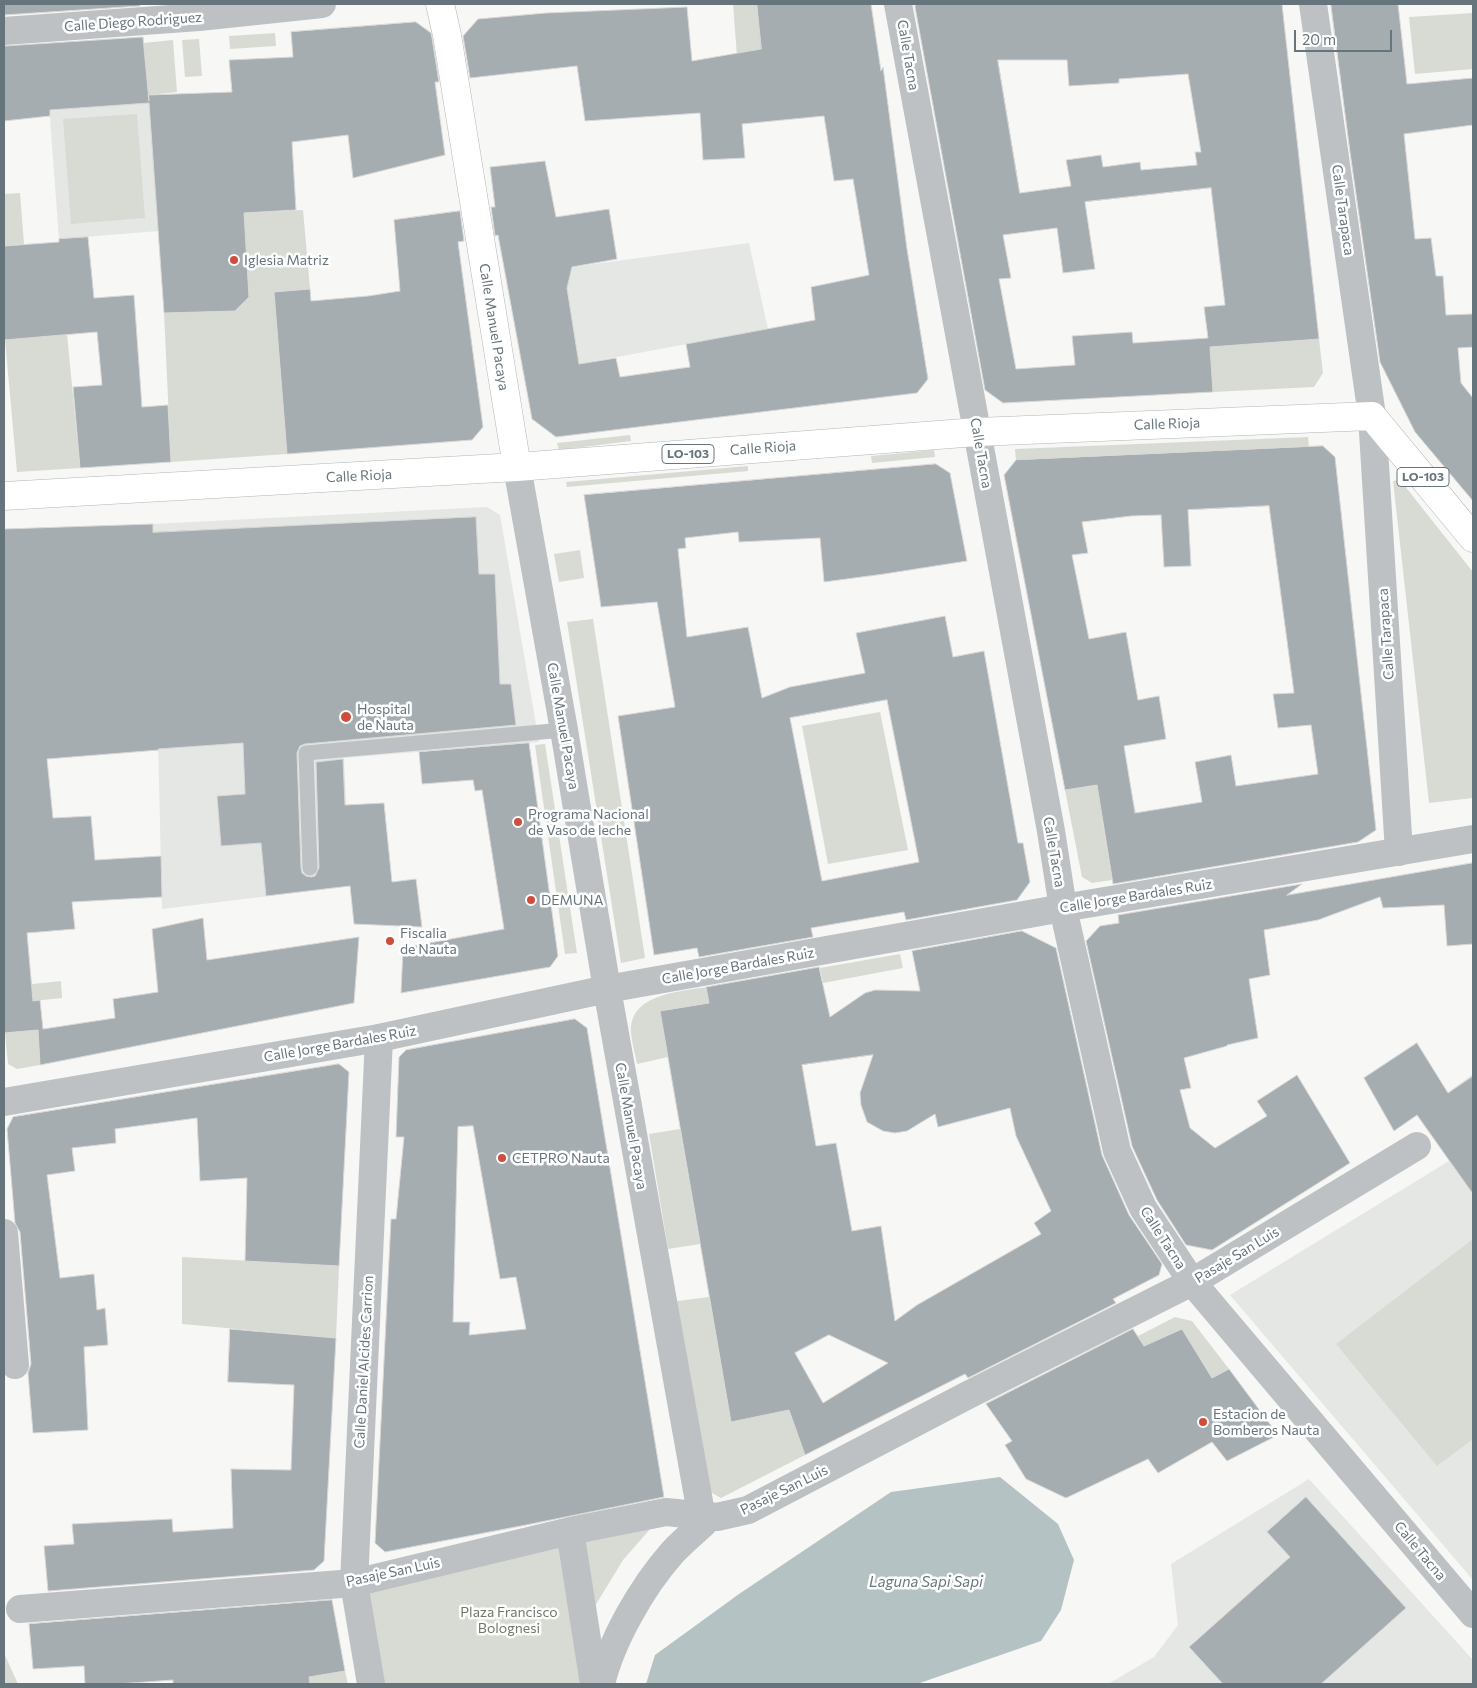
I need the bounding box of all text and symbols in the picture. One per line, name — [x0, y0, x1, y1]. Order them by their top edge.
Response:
street label: Calle Diego Rodriguez — [63, 9, 203, 35]
street label: Calle Tacna — [894, 18, 922, 92]
scale bar — [1297, 20, 1394, 52]
text: 20 m — [1302, 30, 1336, 48]
street label: Calle Tarapaca — [1328, 163, 1358, 257]
place label: Iglesia Matriz — [244, 252, 329, 268]
marker: Iglesia Matriz — [228, 254, 240, 266]
street label: Calle Manuel Pacaya — [476, 262, 512, 392]
street label: Calle Rioja — [1134, 414, 1200, 434]
street label: Calle Tacna — [967, 416, 995, 490]
street label: Calle Rioja — [729, 437, 797, 459]
road number: LO-103 — [662, 444, 714, 464]
street label: Calle Rioja — [325, 466, 393, 486]
road number: LO-103 — [1397, 468, 1449, 487]
street label: Calle Tarapaca — [1374, 588, 1398, 680]
street label: Calle Manuel Pacaya — [544, 661, 582, 791]
place label: Hospital de Nauta — [357, 701, 414, 734]
marker: Hospital de Nauta — [339, 710, 353, 724]
place label: Programa Nacional de Vaso de leche — [528, 806, 649, 839]
street label: Calle Tacna — [1040, 815, 1068, 889]
marker: Programa Nacional de Vaso de leche — [512, 816, 524, 828]
street label: Calle Jorge Bardales Ruiz — [1058, 876, 1214, 916]
place label: DEMUNA — [541, 892, 603, 908]
marker: DEMUNA — [525, 894, 537, 906]
place label: Fiscalia de Nauta — [400, 925, 457, 958]
marker: Fiscalia de Nauta — [384, 935, 396, 947]
street label: Calle Jorge Bardales Ruiz — [661, 944, 815, 988]
street label: Calle Jorge Bardales Ruiz — [263, 1022, 417, 1066]
street label: Calle Manuel Pacaya — [612, 1061, 650, 1191]
place label: CETPRO Nauta — [512, 1150, 610, 1166]
marker: CETPRO Nauta — [496, 1152, 508, 1164]
street label: Calle Tacna — [1136, 1203, 1190, 1273]
street label: Pasaje San Luis — [1192, 1223, 1282, 1287]
street label: Calle Daniel Alcides Carrion — [351, 1275, 377, 1449]
place label: Estacion de Bomberos Nauta — [1213, 1406, 1320, 1438]
marker: Estacion de Bomberos Nauta — [1197, 1416, 1209, 1428]
street label: Pasaje San Luis — [737, 1462, 831, 1518]
street label: Calle Tacna — [1391, 1518, 1449, 1584]
street label: Pasaje San Luis — [345, 1554, 441, 1590]
water label: Laguna Sapi Sapi — [869, 1573, 983, 1591]
park label: Plaza Francisco Bolognesi — [460, 1604, 558, 1636]

